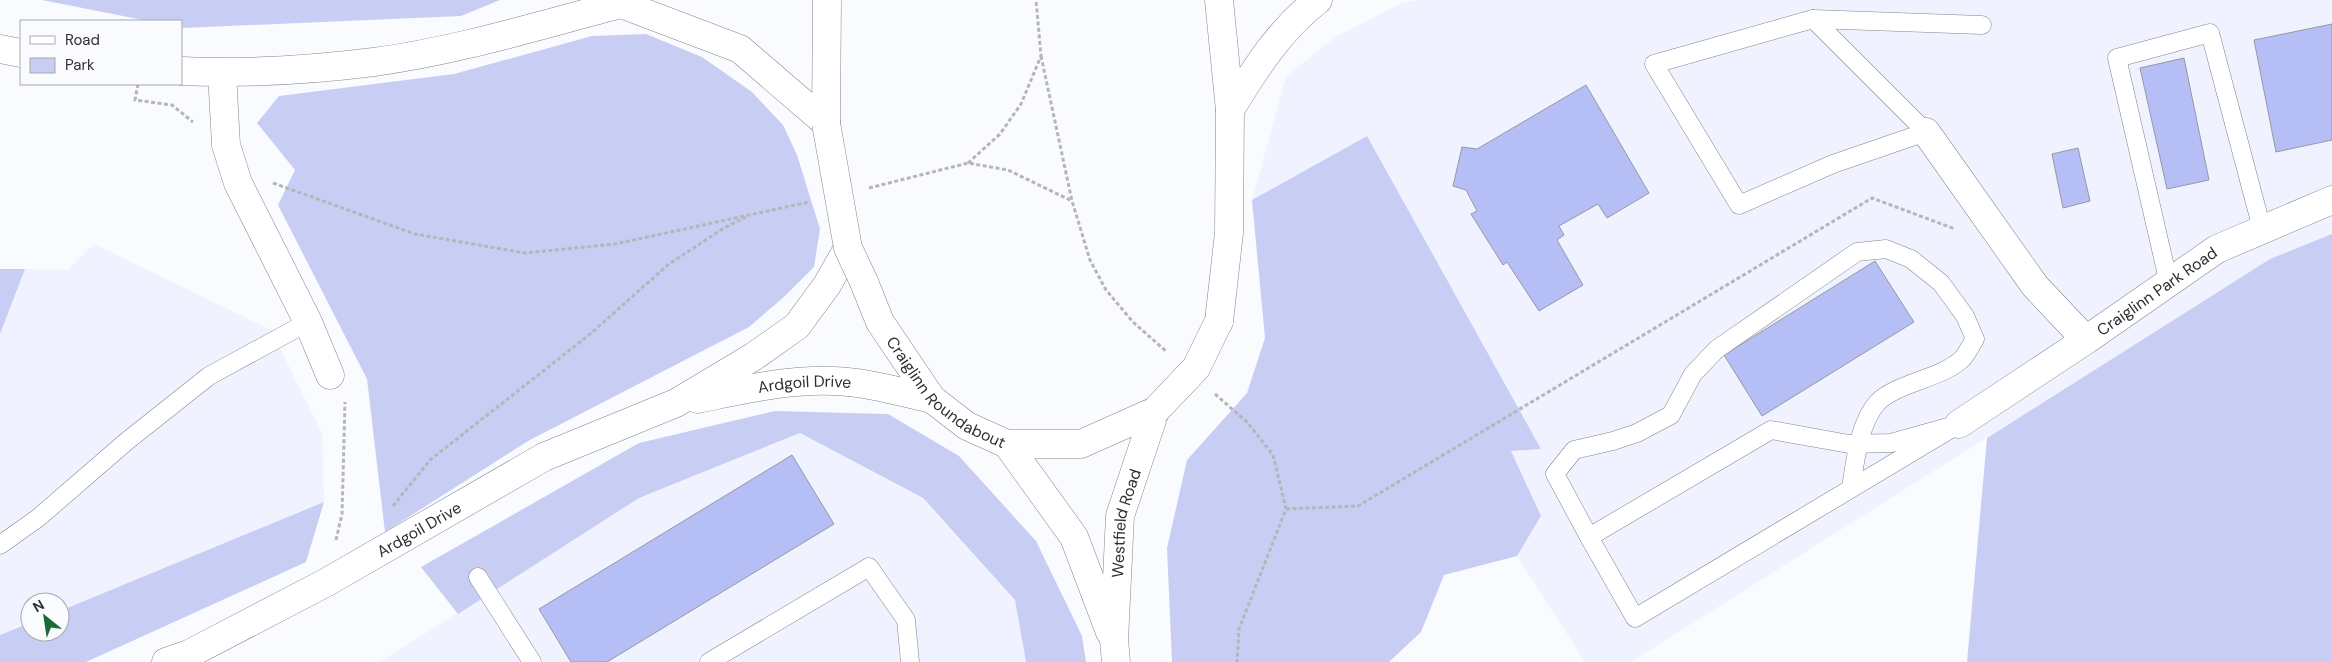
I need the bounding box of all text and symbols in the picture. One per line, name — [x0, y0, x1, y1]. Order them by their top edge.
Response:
legend — [20, 20, 182, 85]
text: Road — [65, 30, 100, 50]
text: Park — [65, 55, 95, 75]
street label: Craiglinn Park Road — [2093, 242, 2221, 340]
street label: Craiglinn Roundabout — [882, 332, 1009, 453]
street label: Ardgoil Drive — [756, 371, 852, 398]
street label: Westfield Road — [1107, 466, 1146, 578]
street label: Ardgoil Drive — [373, 497, 465, 562]
north arrow — [20, 592, 70, 642]
text: N — [30, 595, 47, 616]

